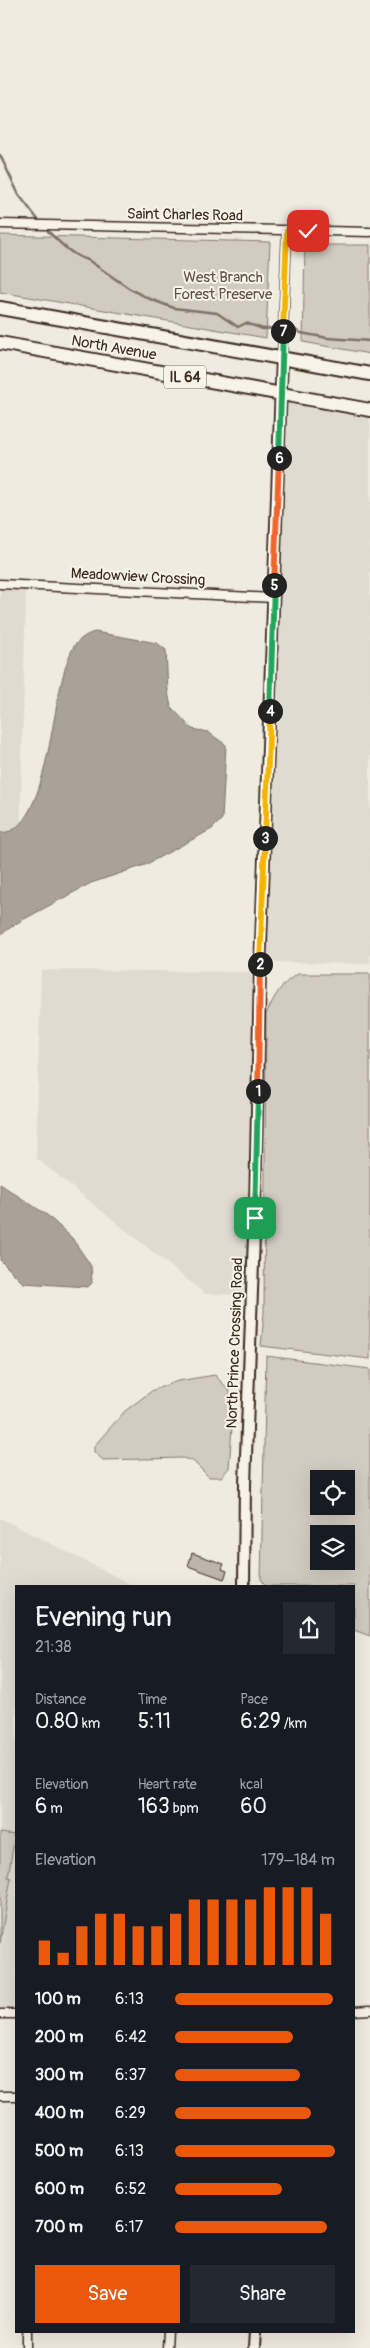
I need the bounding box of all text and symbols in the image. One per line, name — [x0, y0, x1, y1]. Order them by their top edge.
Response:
street label: Saint Charles Road — [127, 204, 243, 226]
pin — [287, 210, 329, 252]
icon: check — [294, 217, 322, 245]
park label: West Branch Forest Preserve — [174, 268, 273, 304]
pin: 7 — [270, 318, 296, 344]
text: 7 — [280, 323, 287, 340]
street label: North Avenue — [70, 331, 159, 365]
road number: IL 64 — [164, 366, 206, 388]
pin: 6 — [266, 446, 292, 470]
text: 6 — [275, 450, 284, 467]
street label: Meadowview Crossing — [70, 564, 206, 590]
pin: 5 — [262, 572, 286, 598]
text: 5 — [271, 577, 278, 594]
pin: 4 — [258, 698, 282, 724]
text: 4 — [266, 703, 275, 720]
pin: 3 — [252, 826, 278, 850]
text: 3 — [262, 830, 269, 847]
pin: 2 — [248, 952, 272, 976]
text: 2 — [257, 956, 264, 973]
pin: 1 — [246, 1078, 270, 1104]
text: 1 — [256, 1083, 261, 1100]
pin — [234, 1197, 276, 1239]
icon: arrive — [241, 1204, 269, 1232]
street label: North Prince Crossing Road — [223, 1257, 247, 1429]
map controls — [310, 1470, 355, 1570]
button: locate — [310, 1470, 355, 1515]
button: layers — [310, 1525, 355, 1570]
text: Evening run — [35, 1600, 172, 1635]
button: share — [283, 1602, 335, 1654]
text: 21:38 — [35, 1637, 71, 1657]
text: Distance — [35, 1691, 86, 1708]
text: Time — [138, 1691, 167, 1708]
text: Pace — [240, 1691, 268, 1708]
text: 0.80 — [35, 1708, 79, 1735]
text: 5:11 — [138, 1708, 171, 1735]
text: 6:29 — [240, 1708, 281, 1735]
text: km — [79, 1715, 100, 1732]
text: /km — [281, 1715, 307, 1732]
text: Elevation — [35, 1776, 88, 1793]
text: Heart rate — [138, 1776, 197, 1793]
text: kcal — [240, 1776, 263, 1793]
text: 6 — [35, 1793, 47, 1820]
text: 163 — [138, 1793, 170, 1820]
text: 60 — [240, 1793, 267, 1820]
text: m — [47, 1800, 63, 1817]
text: bpm — [170, 1800, 199, 1817]
text: Elevation — [35, 1850, 96, 1870]
text: 179–184 m — [261, 1850, 335, 1870]
text: 100 m — [35, 1989, 81, 2009]
text: 6:13 — [115, 1989, 144, 2009]
text: 200 m — [35, 2027, 83, 2047]
text: 6:42 — [115, 2027, 147, 2047]
text: 300 m — [35, 2065, 83, 2085]
text: 6:37 — [115, 2065, 146, 2085]
text: 400 m — [35, 2103, 84, 2123]
text: 6:29 — [115, 2103, 146, 2123]
text: 500 m — [35, 2141, 83, 2161]
text: 6:13 — [115, 2141, 144, 2161]
text: 600 m — [35, 2179, 84, 2199]
text: 6:52 — [115, 2179, 146, 2199]
text: 700 m — [35, 2217, 83, 2237]
text: 6:17 — [115, 2217, 143, 2237]
button: Save — [35, 2265, 180, 2323]
button: Share — [190, 2265, 335, 2323]

